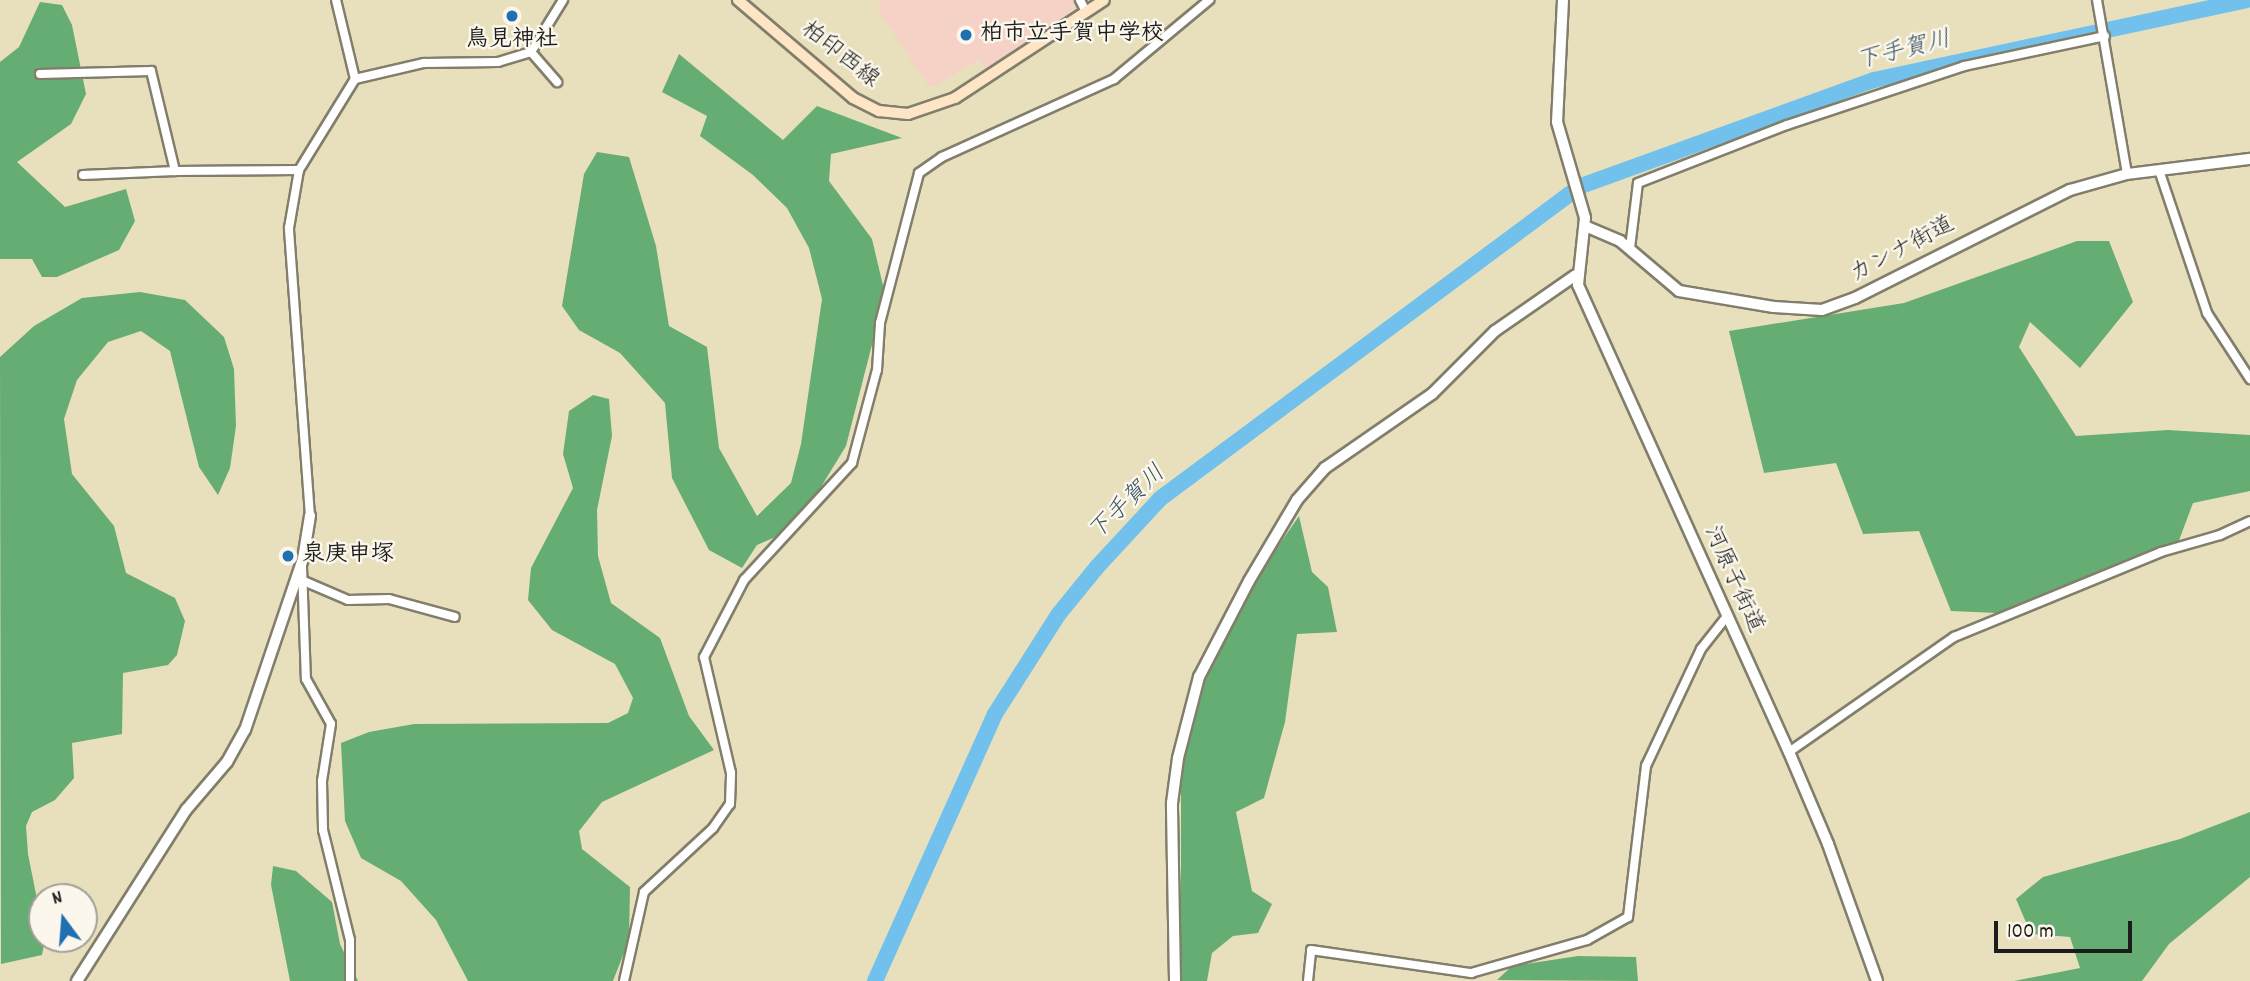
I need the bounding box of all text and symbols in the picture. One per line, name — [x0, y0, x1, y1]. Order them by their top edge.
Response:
marker: 鳥見神社 — [504, 8, 520, 24]
street label: 柏印西線 — [794, 17, 884, 95]
place label: 柏市立手賀中学校 — [980, 21, 1164, 49]
water label: 下手賀川 — [1854, 26, 1954, 78]
place label: 鳥見神社 — [466, 27, 558, 55]
marker: 柏市立手賀中学校 — [958, 27, 974, 43]
street label: カンナ街道 — [1846, 212, 1960, 290]
water label: 下手賀川 — [1083, 460, 1173, 548]
street label: 河原子街道 — [1696, 522, 1768, 638]
place label: 泉庚申塚 — [302, 542, 394, 570]
marker: 泉庚申塚 — [280, 548, 296, 564]
north arrow — [28, 883, 98, 953]
text: N — [49, 885, 66, 914]
scale bar — [1998, 908, 2136, 952]
text: 100 m — [2007, 918, 2054, 948]

